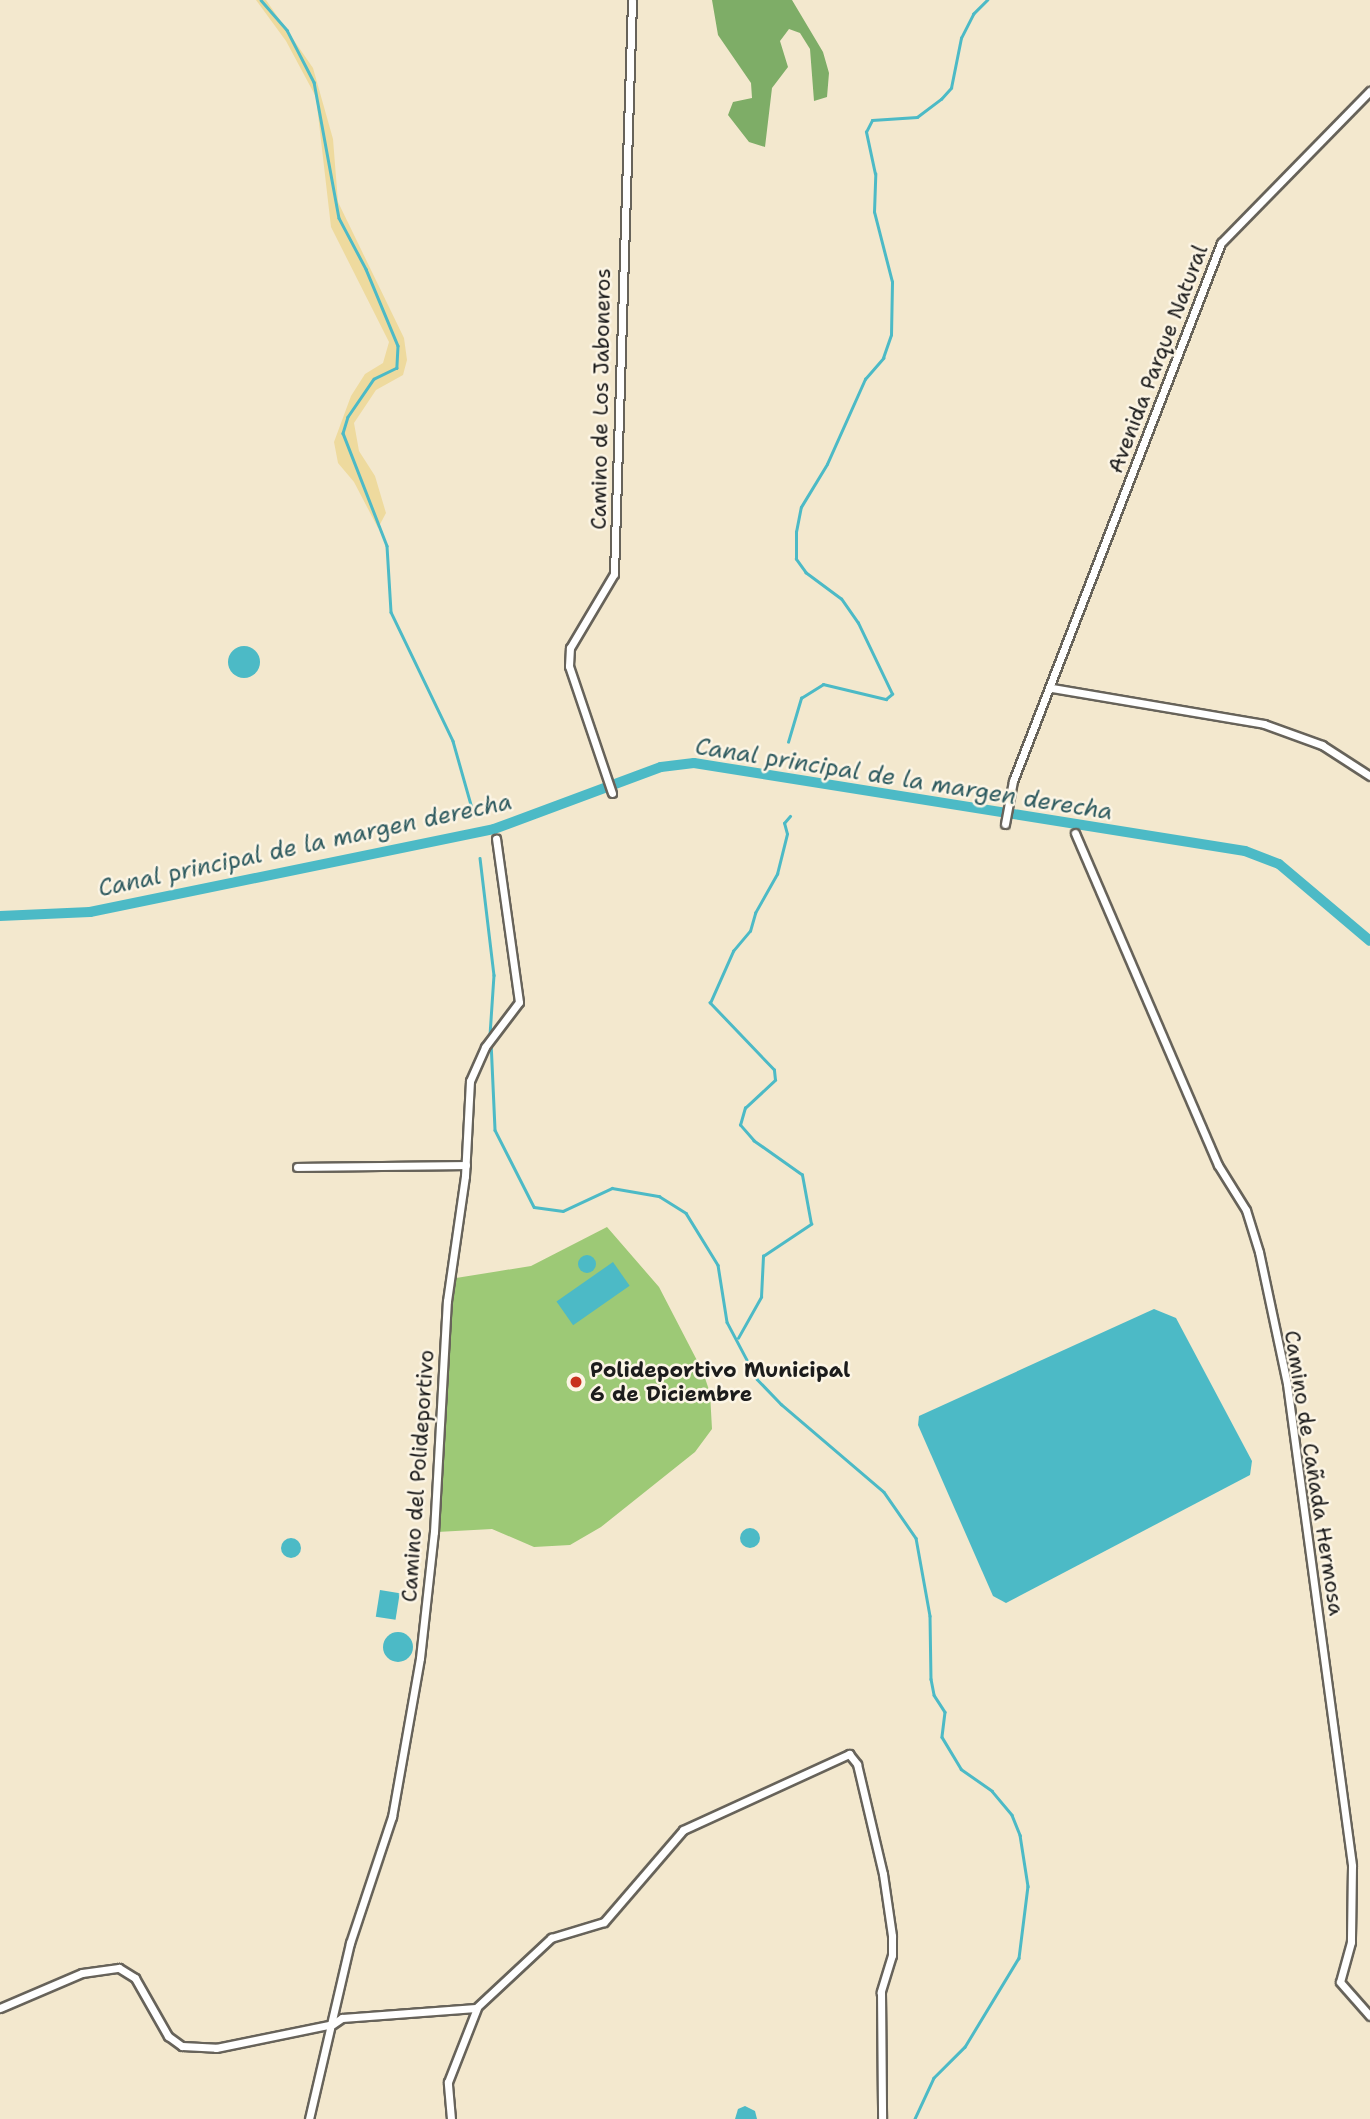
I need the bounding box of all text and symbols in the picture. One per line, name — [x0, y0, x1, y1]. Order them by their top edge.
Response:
street label: Avenida Parque Natural — [1103, 241, 1213, 477]
street label: Camino de Los Jaboneros — [586, 268, 616, 530]
water label: Canal principal de la margen derecha — [693, 732, 1115, 826]
water label: Canal principal de la margen derecha — [96, 788, 514, 902]
street label: Camino de Cañada Hermosa — [1279, 1329, 1349, 1617]
street label: Camino del Polideportivo — [397, 1349, 439, 1603]
place label: Polideportivo Municipal 6 de Diciembre — [590, 1357, 850, 1407]
marker: Polideportivo Municipal 6 de Diciembre — [568, 1374, 584, 1390]

